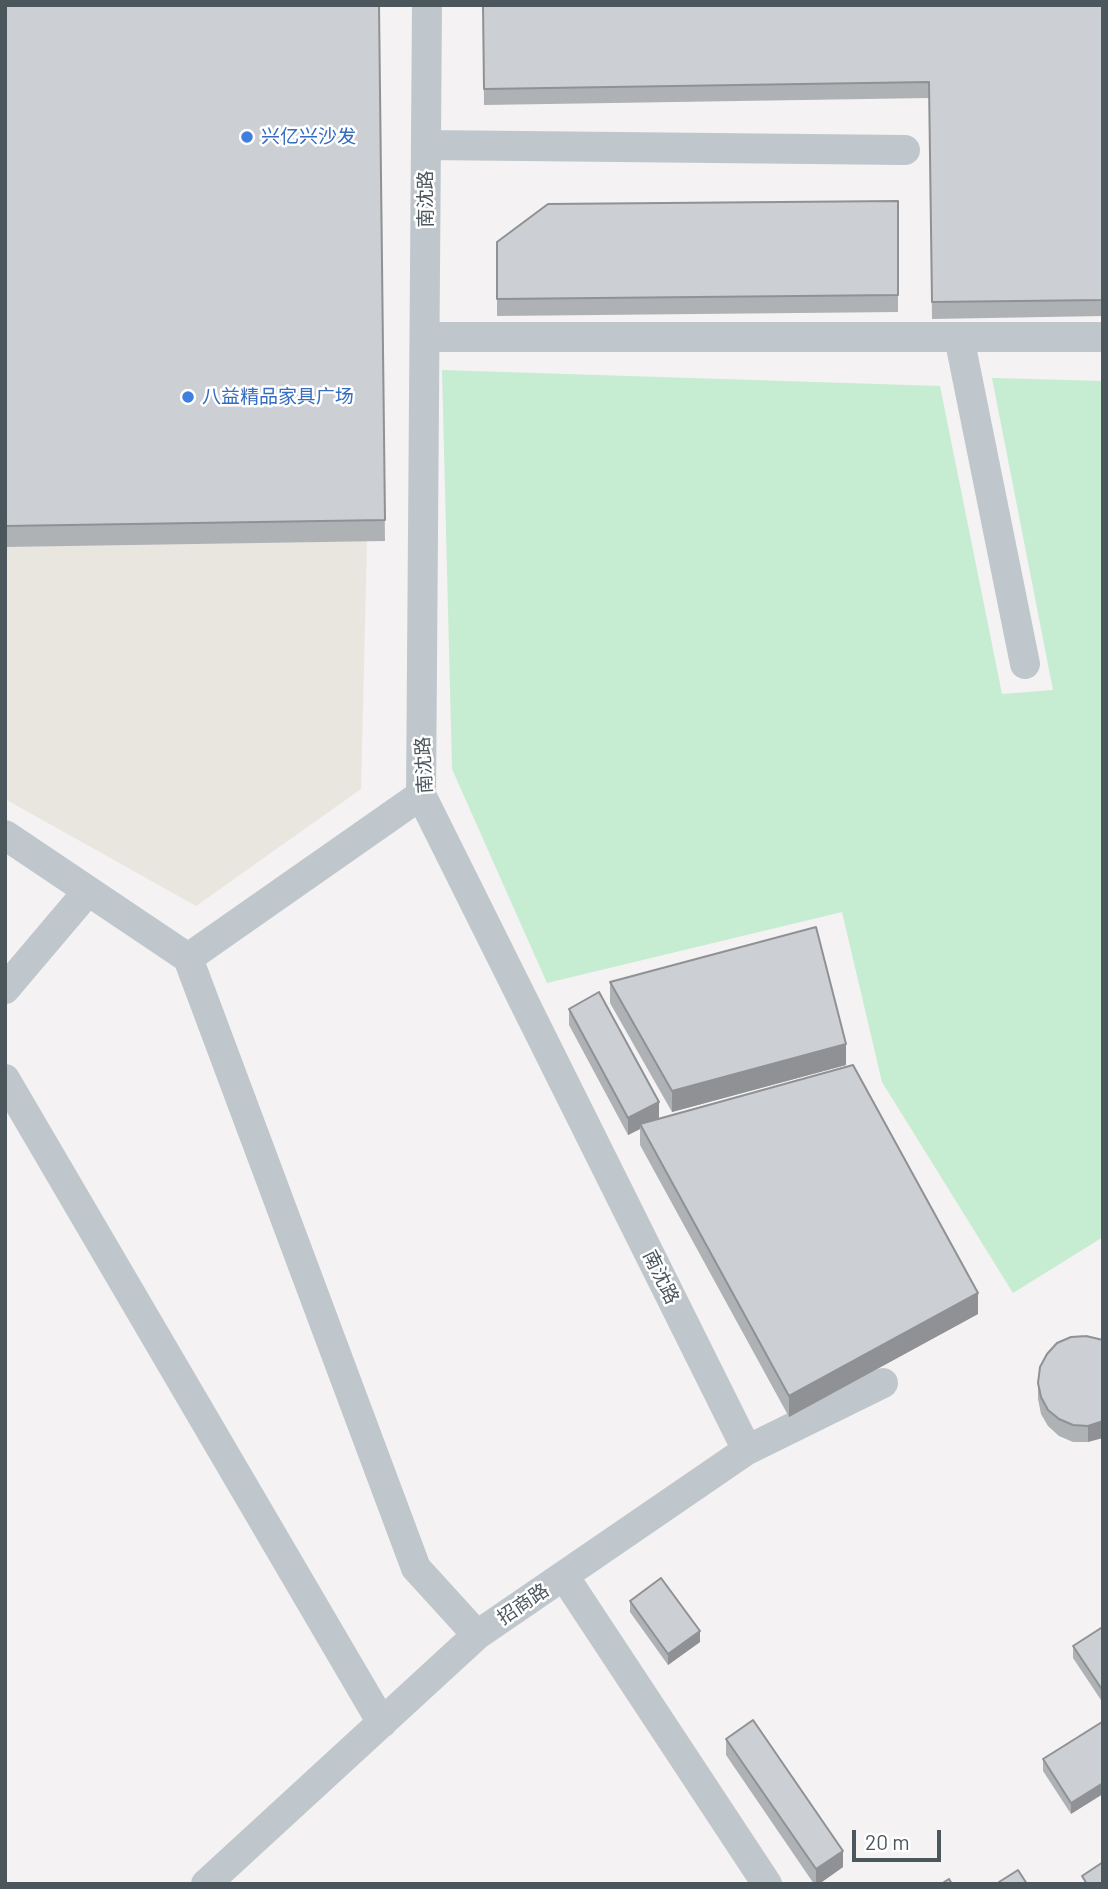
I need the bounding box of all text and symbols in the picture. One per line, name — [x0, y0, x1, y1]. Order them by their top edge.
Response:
place label: 兴亿兴沙发 — [261, 126, 356, 148]
marker: 兴亿兴沙发 — [239, 129, 255, 145]
street label: 南沈路 — [415, 171, 437, 227]
place label: 八益精品家具广场 — [202, 386, 354, 408]
marker: 八益精品家具广场 — [180, 389, 196, 405]
street label: 南沈路 — [411, 736, 437, 794]
street label: 南沈路 — [638, 1246, 684, 1308]
street label: 招商路 — [493, 1579, 553, 1629]
scale bar — [856, 1815, 945, 1859]
text: 20 m — [865, 1829, 910, 1854]

